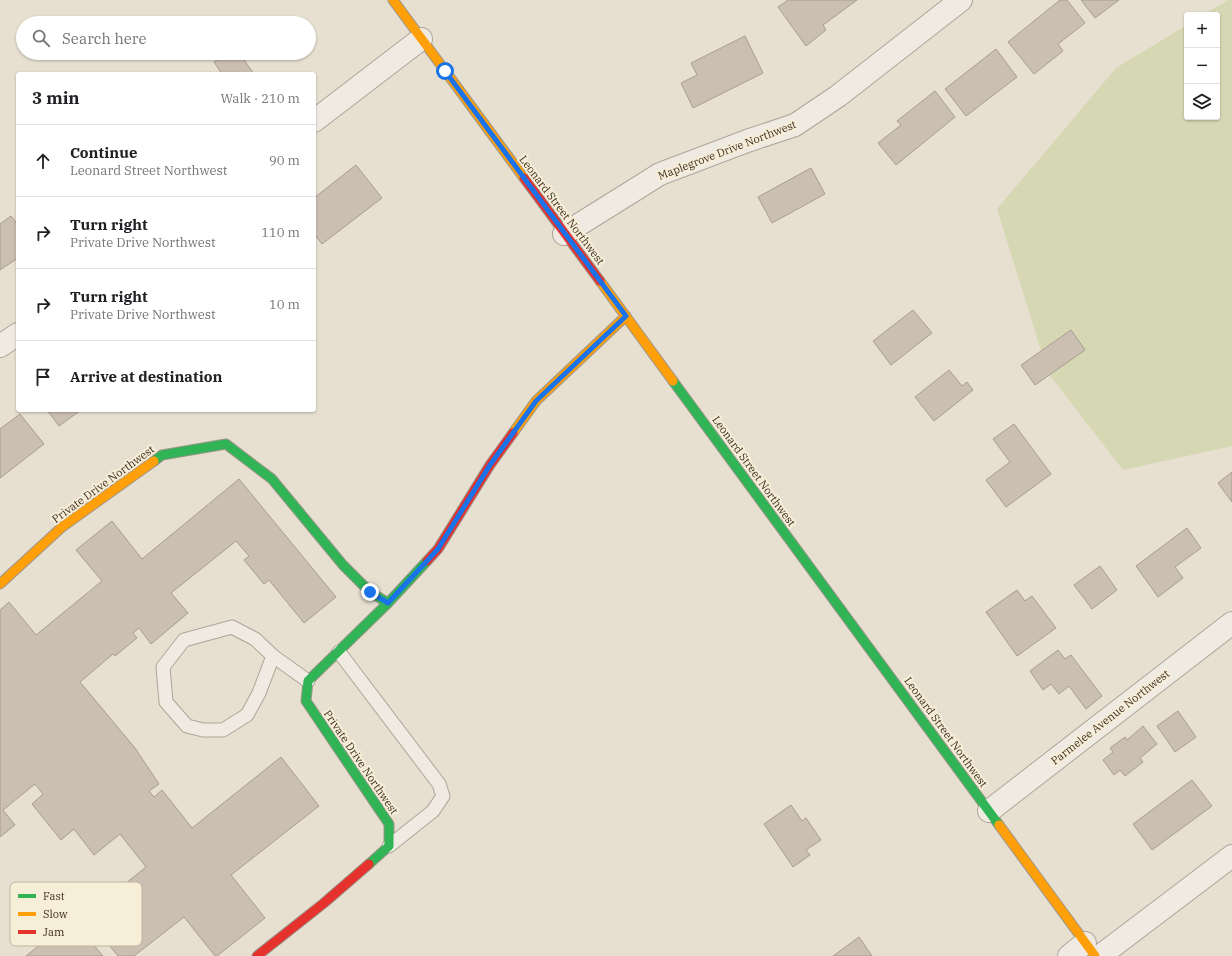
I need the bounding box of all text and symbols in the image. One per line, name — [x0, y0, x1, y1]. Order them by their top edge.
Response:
map controls — [1184, 12, 1220, 120]
button: + — [1184, 12, 1220, 48]
search box — [16, 16, 316, 60]
icon: search — [30, 27, 52, 49]
text: Search here — [62, 29, 147, 48]
button: − — [1184, 48, 1220, 84]
route start — [436, 62, 454, 80]
button: layers — [1184, 84, 1220, 120]
text: 3 min — [32, 87, 80, 109]
text: Walk · 210 m — [221, 90, 300, 107]
street label: Maplegrove Drive Northwest — [656, 117, 798, 183]
text: Continue — [70, 143, 137, 162]
icon: ahead — [32, 150, 54, 172]
text: 90 m — [269, 152, 300, 169]
street label: Leonard Street Northwest — [516, 153, 608, 267]
text: Leonard Street Northwest — [70, 162, 227, 179]
text: Turn right — [70, 215, 148, 234]
icon: right — [32, 222, 54, 244]
text: 110 m — [261, 224, 300, 241]
text: Private Drive Northwest — [70, 234, 216, 251]
text: Turn right — [70, 287, 148, 306]
icon: right — [32, 294, 54, 316]
text: 10 m — [269, 296, 300, 313]
text: Private Drive Northwest — [70, 306, 216, 323]
icon: arrive — [32, 366, 54, 388]
text: Arrive at destination — [70, 367, 222, 386]
street label: Leonard Street Northwest — [709, 413, 799, 529]
street label: Private Drive Northwest — [49, 442, 157, 526]
route end — [361, 583, 379, 601]
street label: Parmelee Avenue Northwest — [1048, 666, 1172, 768]
street label: Leonard Street Northwest — [901, 674, 991, 790]
street label: Private Drive Northwest — [321, 707, 401, 817]
legend — [10, 882, 142, 946]
text: Fast — [43, 889, 65, 903]
text: Slow — [43, 907, 68, 921]
text: Jam — [43, 925, 65, 939]

